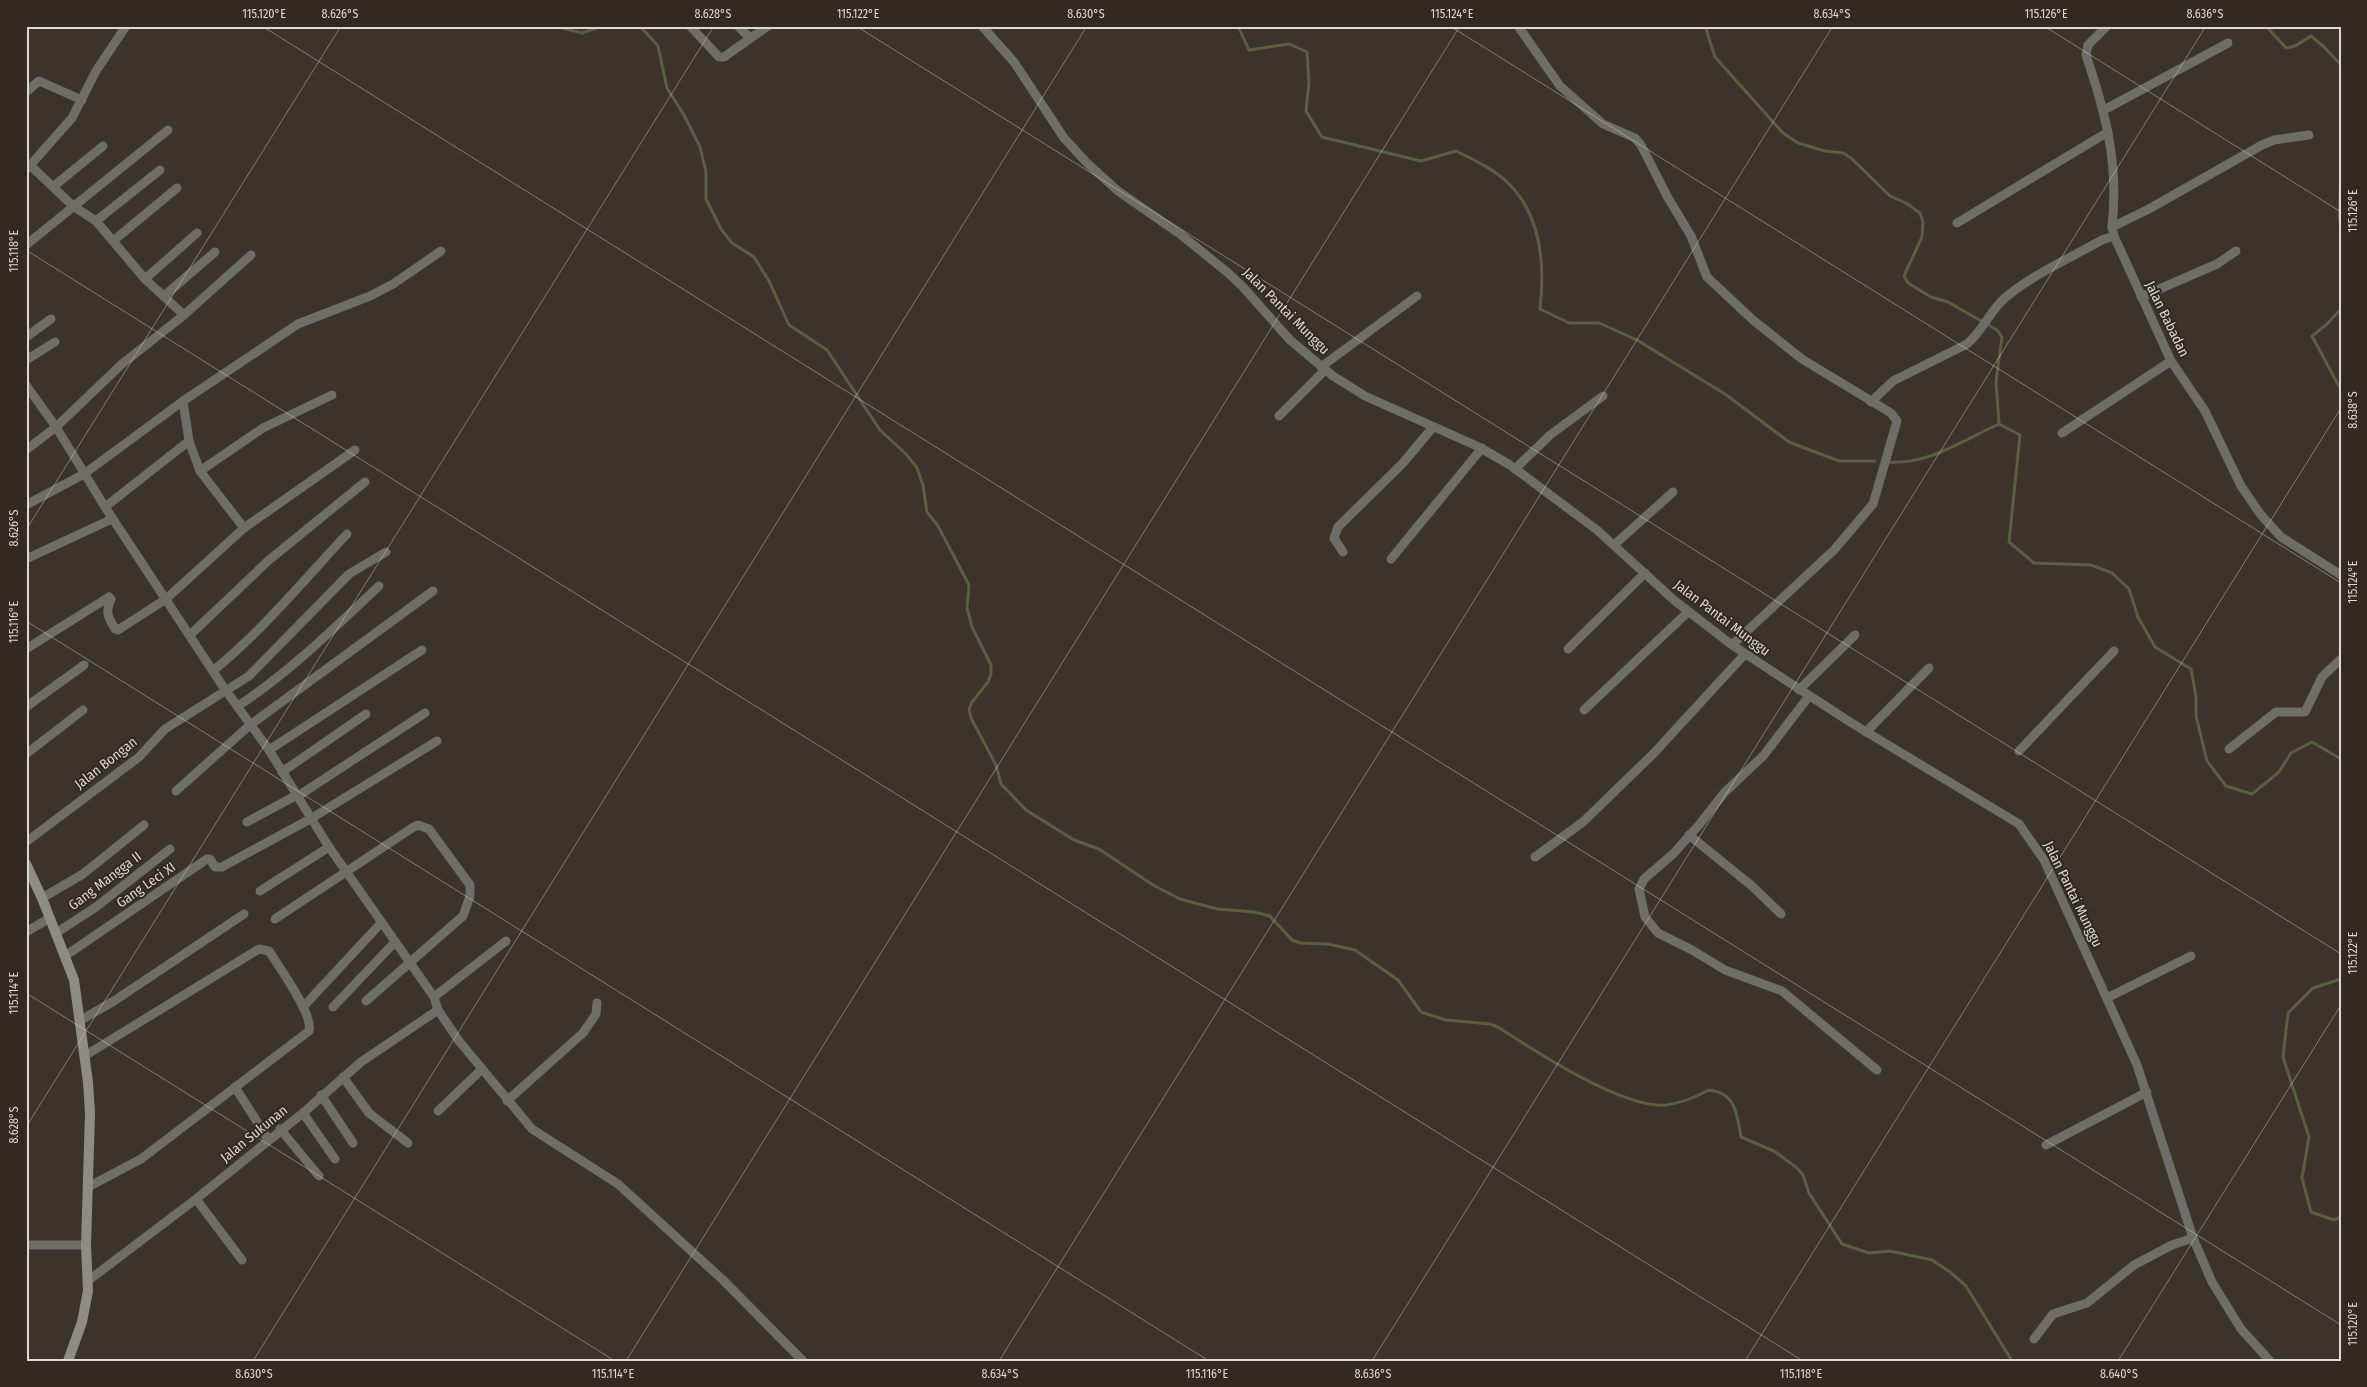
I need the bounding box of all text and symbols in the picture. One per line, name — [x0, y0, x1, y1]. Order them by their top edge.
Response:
text: 115.120°E — [242, 7, 286, 21]
text: 8.626°S — [322, 7, 359, 21]
text: 8.628°S — [694, 7, 732, 21]
text: 115.122°E — [837, 7, 880, 21]
text: 8.630°S — [1067, 7, 1105, 21]
text: 115.124°E — [1431, 7, 1474, 21]
text: 8.634°S — [1813, 7, 1851, 21]
text: 115.126°E — [2024, 7, 2068, 21]
text: 8.636°S — [2186, 7, 2224, 21]
text: 115.126°E — [2346, 189, 2360, 233]
text: 115.118°E — [7, 229, 21, 272]
street label: Jalan Pantai Munggu — [1239, 264, 1333, 358]
street label: Jalan Babadan — [2141, 278, 2193, 360]
text: 8.638°S — [2346, 391, 2360, 429]
text: 8.626°S — [7, 509, 21, 546]
text: 115.124°E — [2346, 560, 2360, 603]
street label: Jalan Pantai Munggu — [1671, 576, 1773, 660]
text: 115.116°E — [7, 600, 21, 643]
street label: Jalan Bongan — [71, 733, 141, 793]
street label: Jalan Pantai Munggu — [2040, 838, 2106, 950]
street label: Gang Mangga II — [65, 848, 145, 914]
street label: Gang Leci XI — [113, 858, 179, 912]
text: 115.122°E — [2346, 931, 2360, 974]
text: 115.114°E — [7, 971, 21, 1014]
street label: Jalan Sukunan — [217, 1102, 291, 1166]
text: 8.628°S — [7, 1106, 21, 1144]
text: 115.120°E — [2346, 1302, 2360, 1346]
text: 8.630°S — [235, 1367, 273, 1381]
text: 115.114°E — [592, 1367, 635, 1381]
text: 8.634°S — [981, 1367, 1019, 1381]
text: 115.116°E — [1186, 1367, 1229, 1381]
text: 8.636°S — [1354, 1367, 1392, 1381]
text: 115.118°E — [1780, 1367, 1823, 1381]
text: 8.640°S — [2100, 1367, 2138, 1381]

